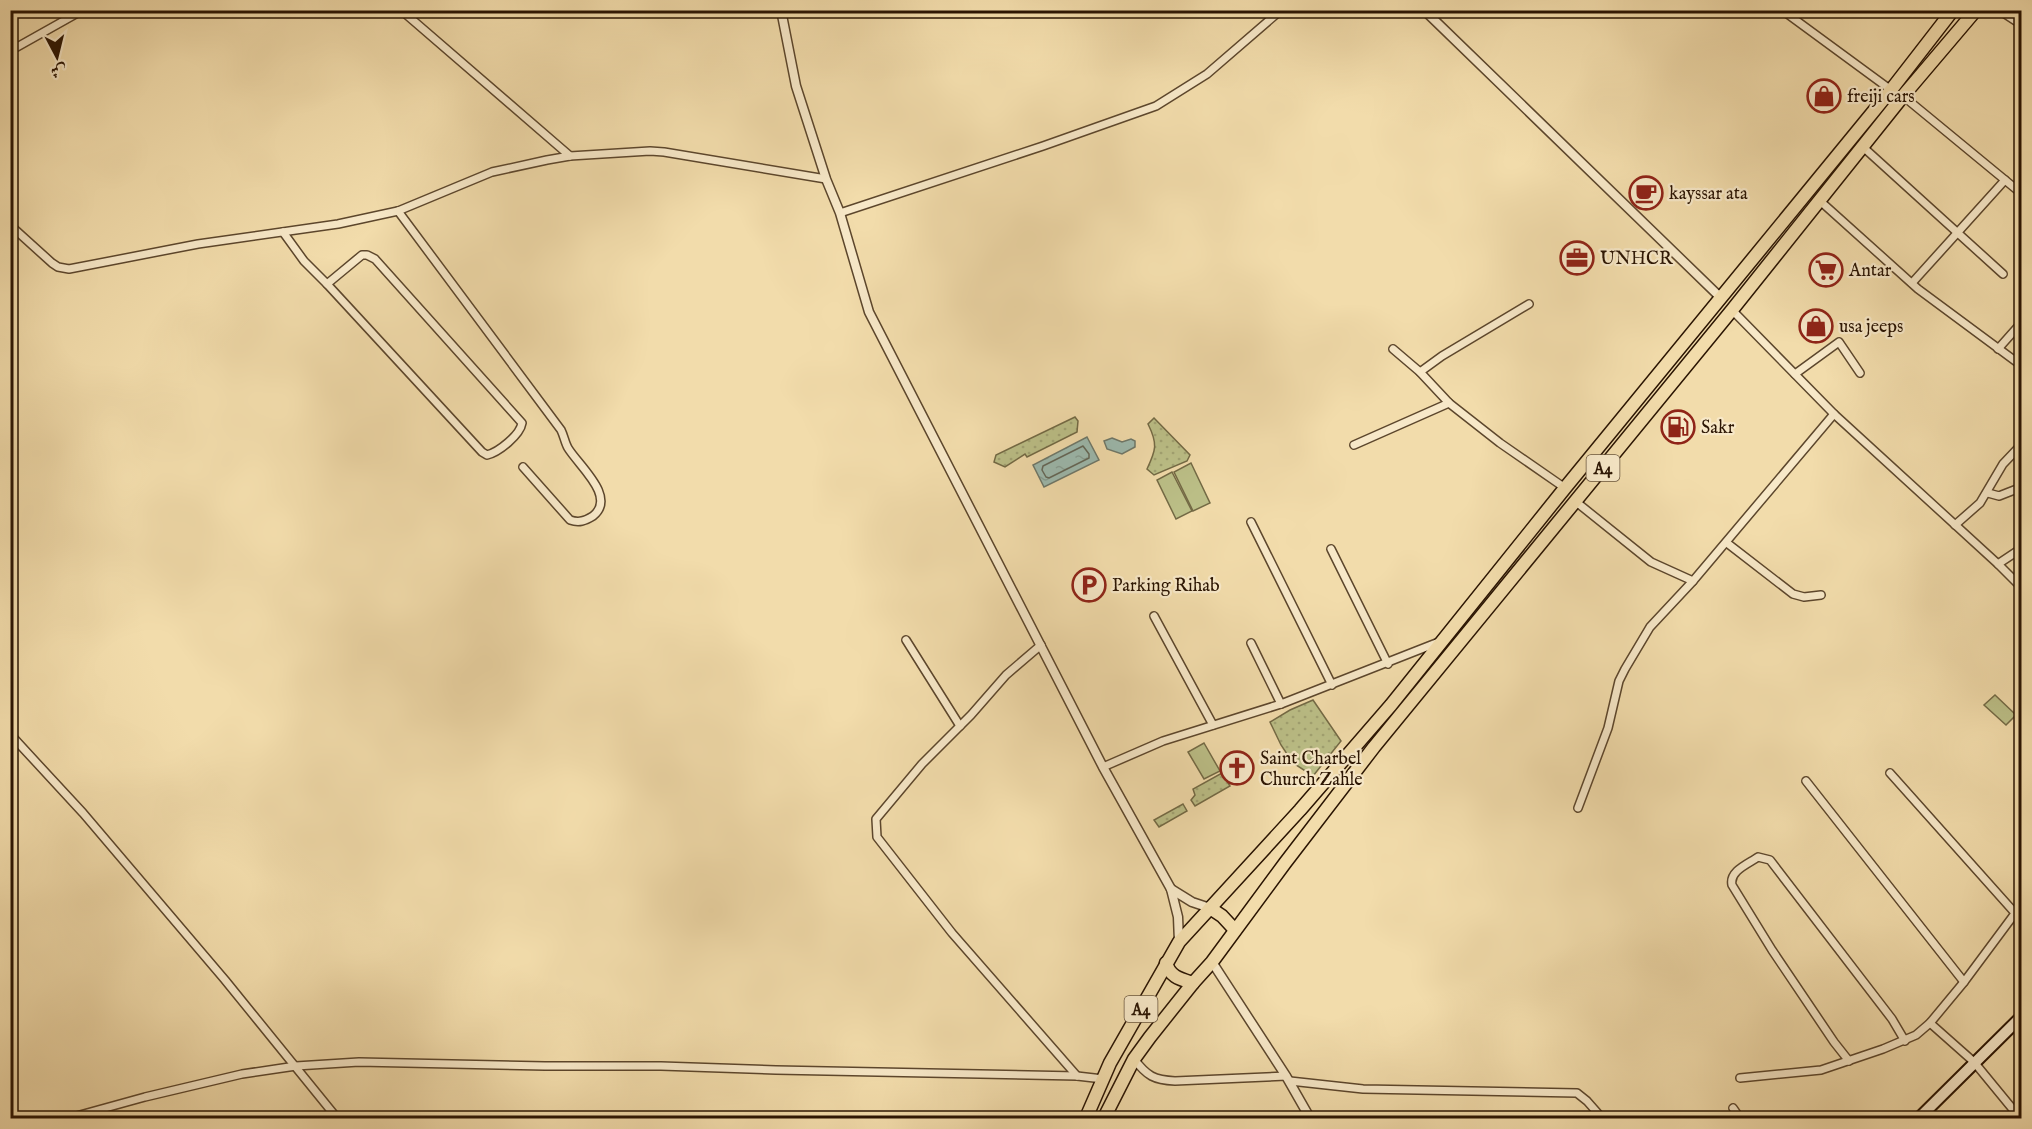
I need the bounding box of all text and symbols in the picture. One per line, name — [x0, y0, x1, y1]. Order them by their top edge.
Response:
north arrow — [27, 27, 87, 87]
text: ش — [49, 59, 68, 81]
shop icon: freiji cars — [1806, 78, 1842, 114]
place label: freiji cars — [1847, 86, 1915, 109]
cafe icon: kayssar ata — [1628, 175, 1664, 211]
place label: kayssar ata — [1669, 183, 1748, 206]
office icon: UNHCR — [1559, 240, 1595, 276]
place label: UNHCR — [1600, 248, 1674, 271]
supermarket icon: Antar — [1808, 252, 1844, 288]
place label: Antar — [1848, 260, 1892, 283]
shop icon: usa jeeps — [1798, 308, 1834, 344]
place label: usa jeeps — [1839, 316, 1903, 339]
fuel station icon: Sakr — [1660, 409, 1696, 445]
place label: Sakr — [1701, 417, 1735, 440]
road number: A4 — [1586, 455, 1620, 481]
parking icon: Parking Rihab — [1071, 567, 1107, 603]
place label: Parking Rihab — [1112, 575, 1220, 598]
place label: Saint Charbel Church Zahle — [1260, 748, 1363, 792]
church icon: Saint Charbel Church Zahle — [1219, 750, 1255, 786]
road number: A4 — [1124, 996, 1158, 1022]

